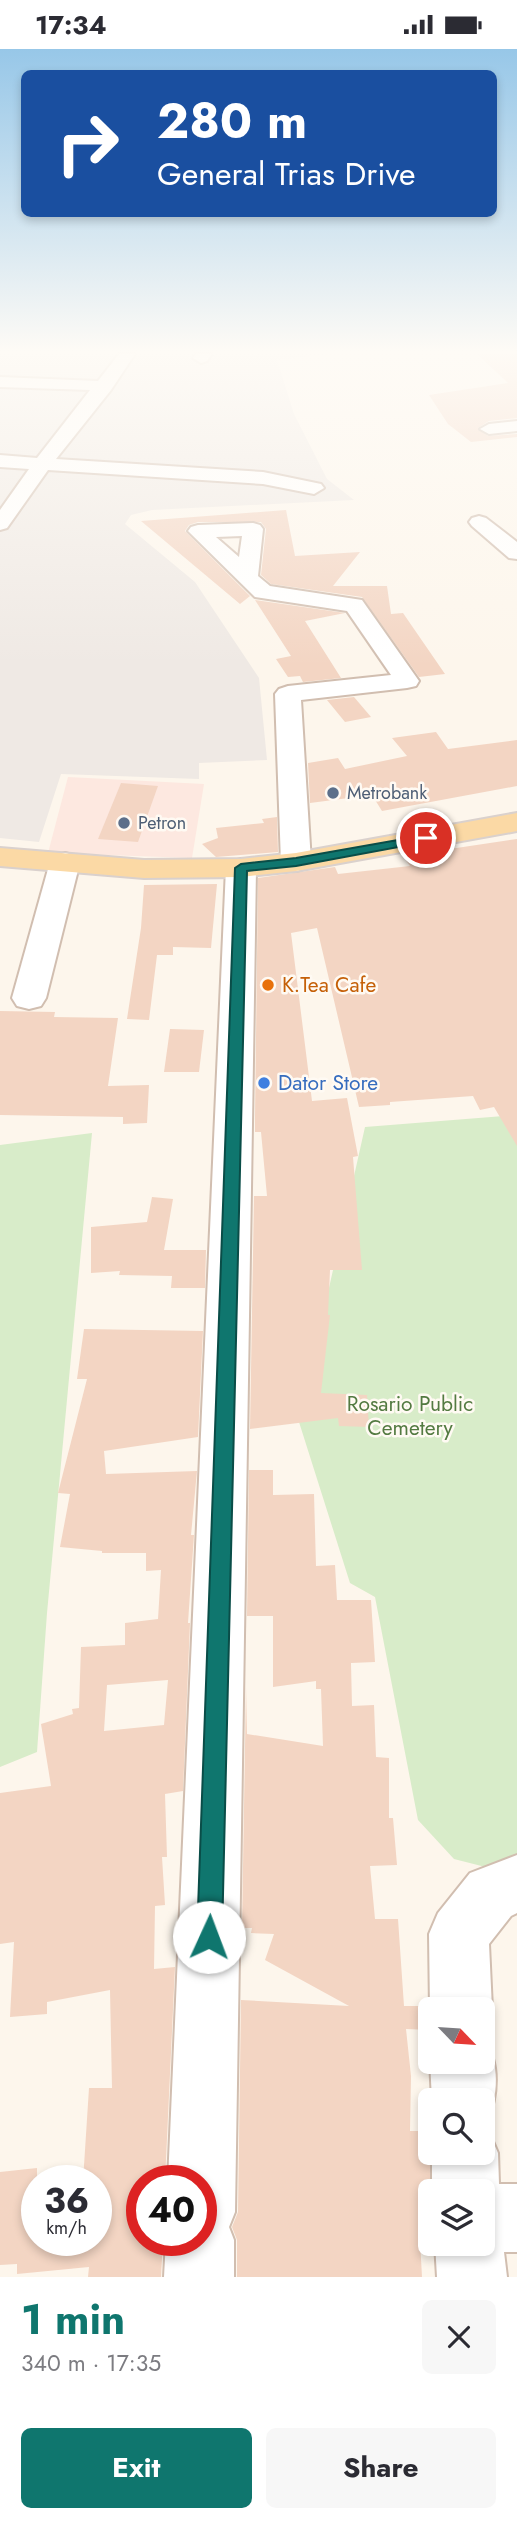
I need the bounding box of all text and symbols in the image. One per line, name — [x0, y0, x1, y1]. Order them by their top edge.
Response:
text: 17:34 — [35, 6, 107, 44]
text: 280 m — [157, 86, 307, 156]
icon: right — [42, 98, 133, 189]
text: General Trias Drive — [157, 151, 416, 197]
place label: Metrobank — [347, 780, 427, 806]
marker: Metrobank — [325, 785, 341, 801]
pin — [396, 808, 456, 868]
place label: Petron — [138, 810, 186, 836]
marker: Petron — [116, 815, 132, 831]
icon: arrive — [407, 819, 445, 857]
place label: K.Tea Cafe — [282, 970, 377, 1000]
marker: K.Tea Cafe — [260, 977, 276, 993]
place label: Dator Store — [278, 1068, 378, 1098]
marker: Dator Store — [256, 1075, 272, 1091]
park label: Rosario Public Cemetery — [347, 1389, 473, 1443]
position arrow — [172, 1900, 246, 1974]
north arrow — [418, 1997, 495, 2074]
map controls — [418, 1997, 495, 2256]
button: search — [418, 2088, 495, 2165]
speed limit sign: 40 — [126, 2165, 217, 2256]
text: 36 — [44, 2176, 89, 2226]
button: layers — [418, 2179, 495, 2256]
text: km/h — [46, 2215, 87, 2241]
text: 1 min — [21, 2289, 125, 2350]
button: close — [422, 2300, 496, 2374]
text: 340 m · 17:35 — [21, 2346, 161, 2380]
button: Exit — [21, 2428, 252, 2508]
button: Share — [266, 2428, 496, 2508]

